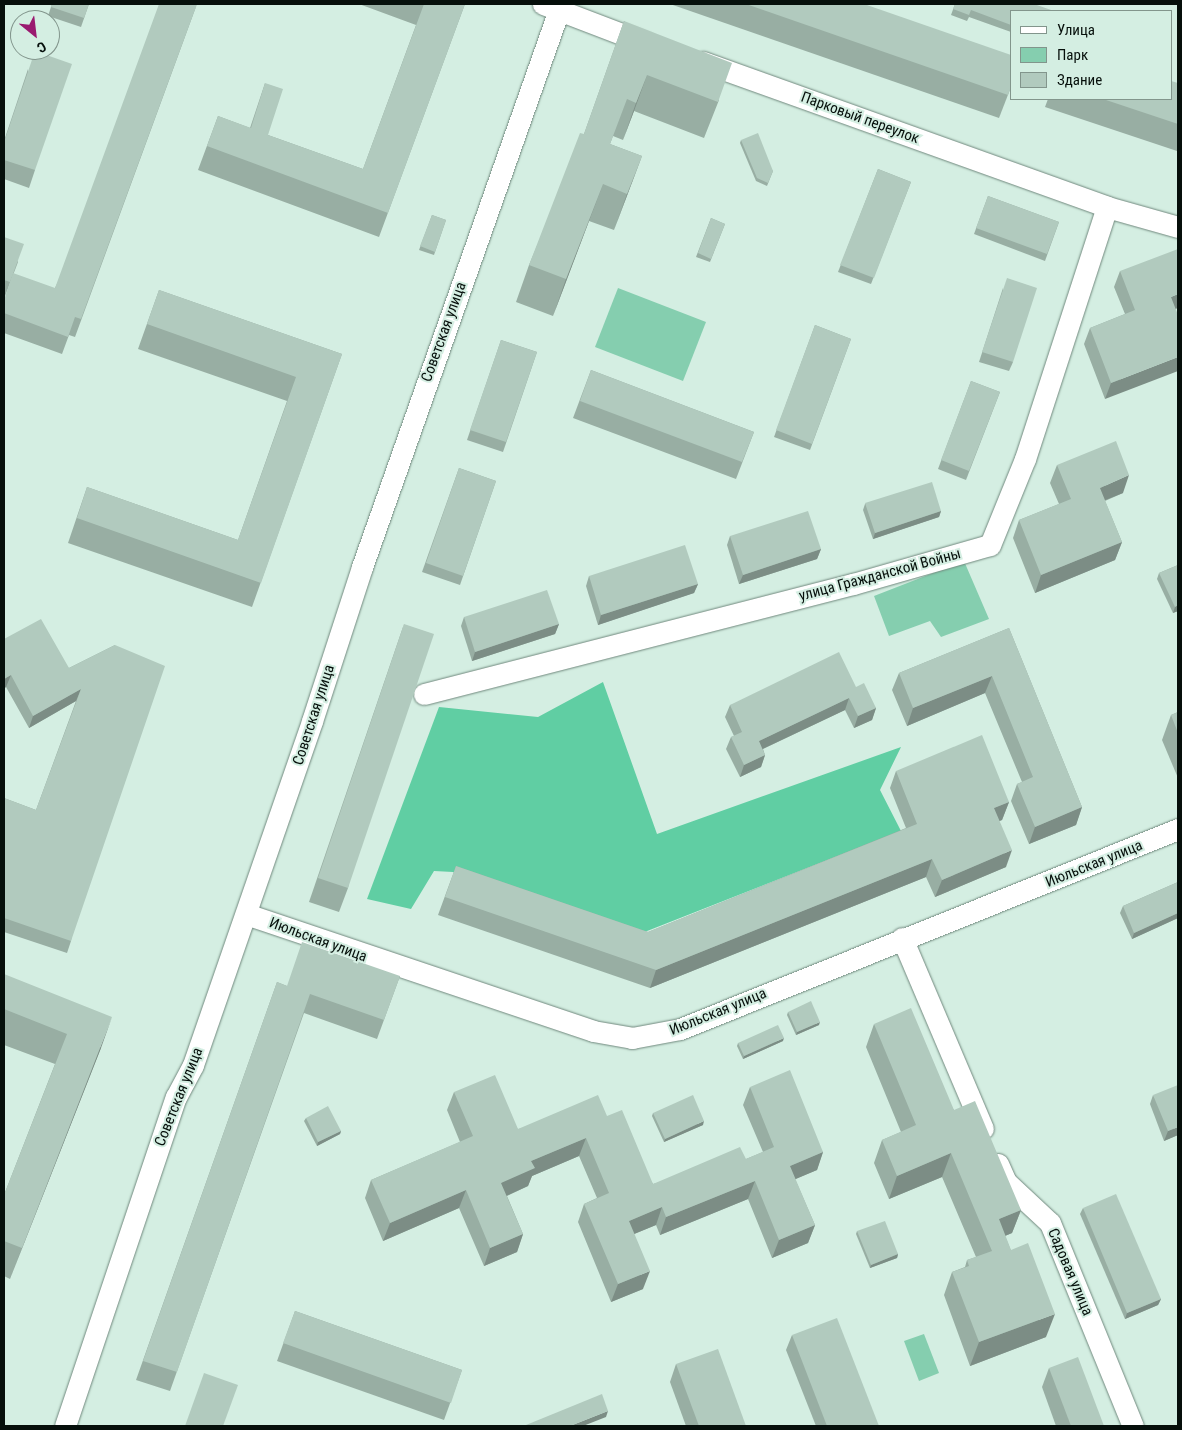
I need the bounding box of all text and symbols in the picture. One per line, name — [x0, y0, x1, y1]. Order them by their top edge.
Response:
north arrow — [10, 10, 60, 60]
legend — [1010, 10, 1172, 100]
text: Улица — [1057, 21, 1095, 39]
text: С — [34, 38, 49, 56]
text: Парк — [1057, 46, 1088, 64]
text: Здание — [1057, 71, 1102, 89]
street label: Парковый переулок — [798, 88, 922, 148]
street label: Советская улица — [418, 280, 470, 384]
street label: улица Гражданской Войны — [797, 545, 963, 605]
street label: Советская улица — [289, 662, 339, 768]
street label: Июльская улица — [1043, 836, 1145, 892]
street label: Июльская улица — [267, 914, 369, 966]
street label: Июльская улица — [667, 984, 769, 1040]
street label: Советская улица — [151, 1045, 207, 1149]
street label: Садовая улица — [1044, 1226, 1096, 1318]

